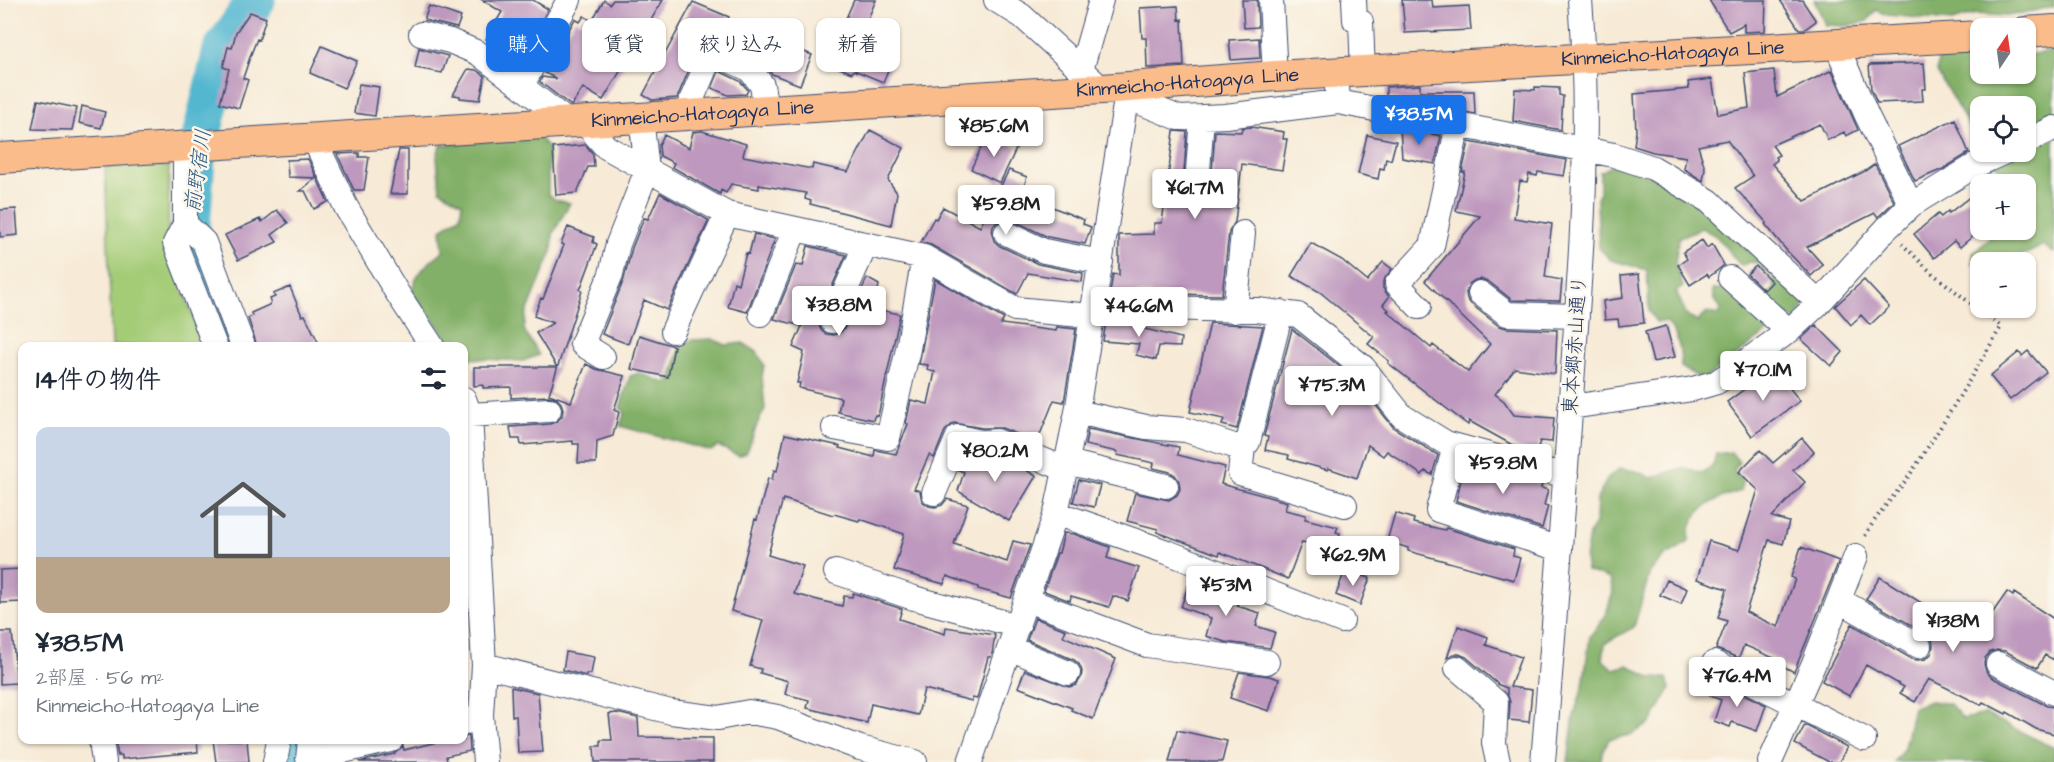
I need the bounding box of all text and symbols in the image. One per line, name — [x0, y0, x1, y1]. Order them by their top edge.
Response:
chip: 購入 — [486, 18, 570, 72]
chip: 賃貸 — [582, 18, 666, 72]
chip: 絞り込み — [678, 18, 804, 72]
chip: 新着 — [816, 18, 900, 72]
north arrow — [1970, 18, 2036, 84]
map controls — [1970, 18, 2036, 318]
street label: Kinmeicho-Hatogaya Line — [1560, 33, 1785, 74]
street label: Kinmeicho-Hatogaya Line — [1075, 61, 1300, 105]
street label: Kinmeicho-Hatogaya Line — [590, 93, 815, 135]
pin: ¥38.5M — [1370, 95, 1468, 146]
button: locate — [1970, 96, 2036, 162]
text: ¥38.5M — [1385, 100, 1453, 128]
pin: ¥85.6M — [945, 107, 1043, 158]
text: ¥85.6M — [959, 112, 1029, 140]
water label: 前野宿川 — [178, 127, 218, 215]
pin: ¥61.7M — [1146, 169, 1244, 220]
text: ¥61.7M — [1166, 174, 1224, 202]
button: + — [1970, 174, 2036, 240]
pin: ¥59.8M — [957, 185, 1055, 236]
text: ¥59.8M — [972, 190, 1040, 218]
button: − — [1970, 252, 2036, 318]
street label: 東本郷赤山通り — [1556, 274, 1594, 416]
pin: ¥38.8M — [790, 286, 888, 337]
pin: ¥46.6M — [1090, 287, 1188, 338]
text: ¥38.8M — [806, 291, 872, 319]
text: ¥46.6M — [1105, 292, 1173, 320]
pin: ¥70.1M — [1714, 351, 1812, 402]
text: ¥70.1M — [1734, 356, 1792, 384]
text: 14件の物件 — [36, 362, 161, 398]
icon: filters — [417, 362, 450, 395]
pin: ¥75.3M — [1283, 366, 1381, 417]
text: ¥75.3M — [1299, 371, 1365, 399]
pin: ¥80.2M — [946, 432, 1044, 483]
text: ¥80.2M — [961, 437, 1029, 465]
pin: ¥59.8M — [1454, 444, 1552, 495]
text: ¥59.8M — [1469, 449, 1537, 477]
icon: home — [189, 466, 297, 574]
pin: ¥62.9M — [1304, 536, 1402, 587]
text: ¥62.9M — [1320, 541, 1386, 569]
pin: ¥53M — [1190, 566, 1262, 617]
text: ¥53M — [1200, 571, 1252, 599]
pin: ¥138M — [1911, 602, 1995, 653]
text: ¥138M — [1927, 607, 1979, 635]
text: ¥38.5M — [36, 625, 124, 661]
pin: ¥76.4M — [1688, 657, 1786, 708]
text: ¥76.4M — [1703, 662, 1771, 690]
text: 2部屋 · 56 m² — [36, 664, 164, 692]
text: Kinmeicho-Hatogaya Line — [36, 692, 260, 720]

